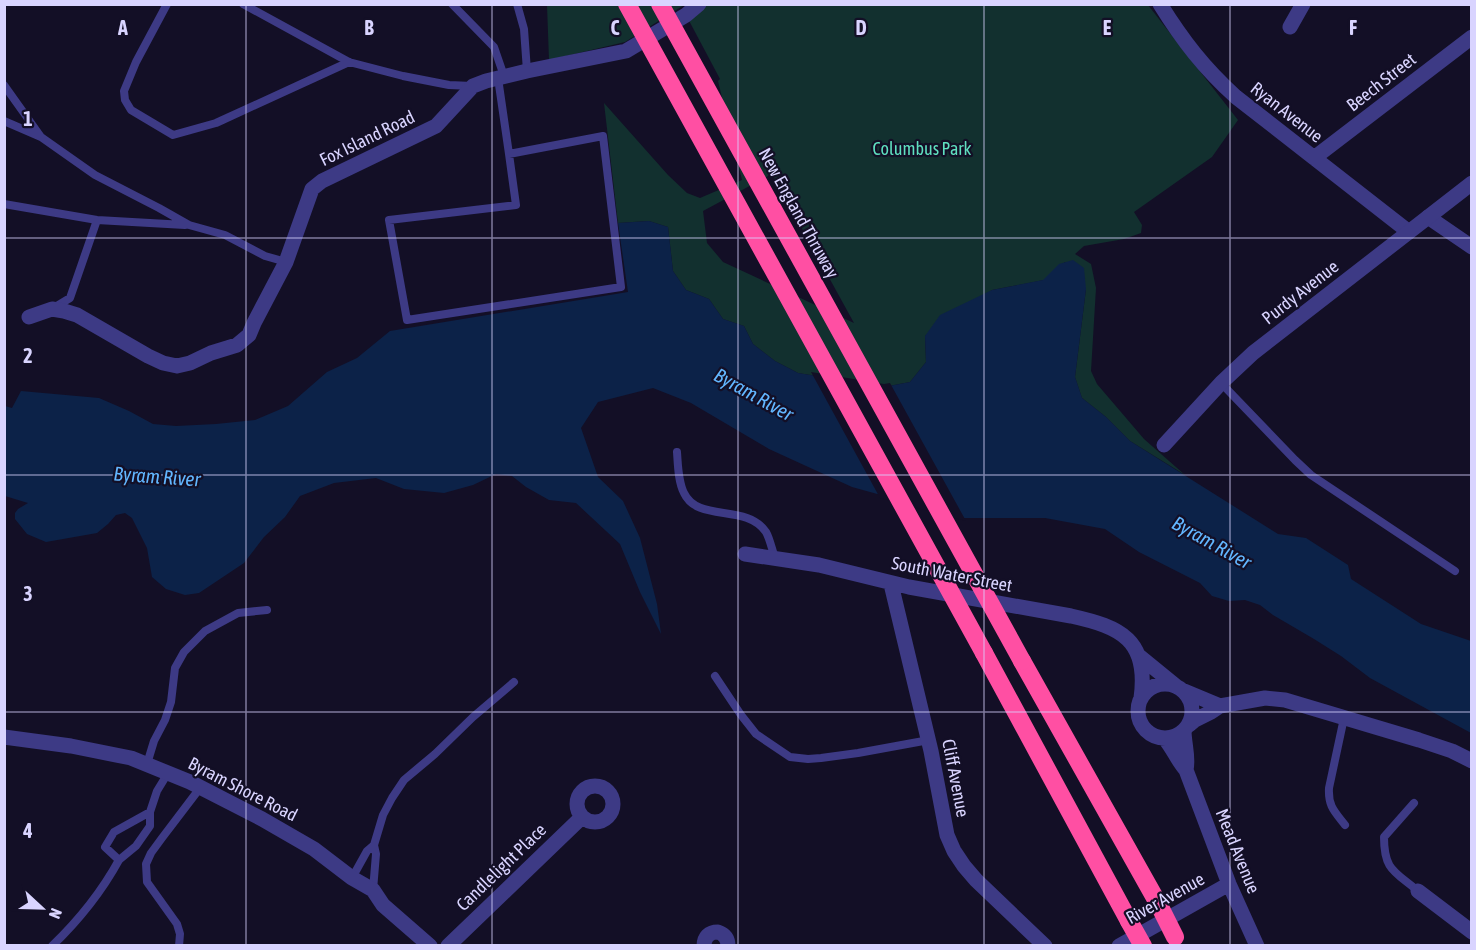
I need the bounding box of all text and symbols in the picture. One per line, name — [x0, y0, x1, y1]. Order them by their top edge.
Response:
text: A — [117, 16, 128, 39]
text: B — [364, 16, 374, 39]
text: C — [611, 16, 620, 39]
text: D — [855, 16, 867, 39]
text: E — [1103, 16, 1112, 39]
text: F — [1349, 16, 1357, 39]
street label: Beech Street — [1342, 48, 1420, 116]
street label: Ryan Avenue — [1247, 77, 1327, 147]
street label: Fox Island Road — [316, 106, 418, 170]
text: 1 — [23, 107, 33, 130]
park label: Columbus Park — [872, 138, 972, 159]
street label: New England Thruway — [755, 144, 843, 282]
street label: Purdy Avenue — [1258, 256, 1342, 328]
text: 2 — [23, 344, 33, 367]
water label: Byram River — [710, 363, 799, 426]
water label: Byram River — [113, 461, 202, 491]
water label: Byram River — [1168, 511, 1257, 574]
street label: South Water Street — [890, 552, 1014, 596]
text: 3 — [23, 582, 33, 605]
street label: Cliff Avenue — [938, 737, 974, 819]
street label: Byram Shore Road — [185, 752, 301, 826]
street label: Mead Avenue — [1212, 806, 1264, 896]
text: 4 — [22, 819, 33, 842]
street label: Candlelight Place — [452, 819, 550, 915]
street label: River Avenue — [1122, 868, 1208, 928]
north arrow — [12, 878, 72, 938]
text: N — [46, 906, 66, 921]

